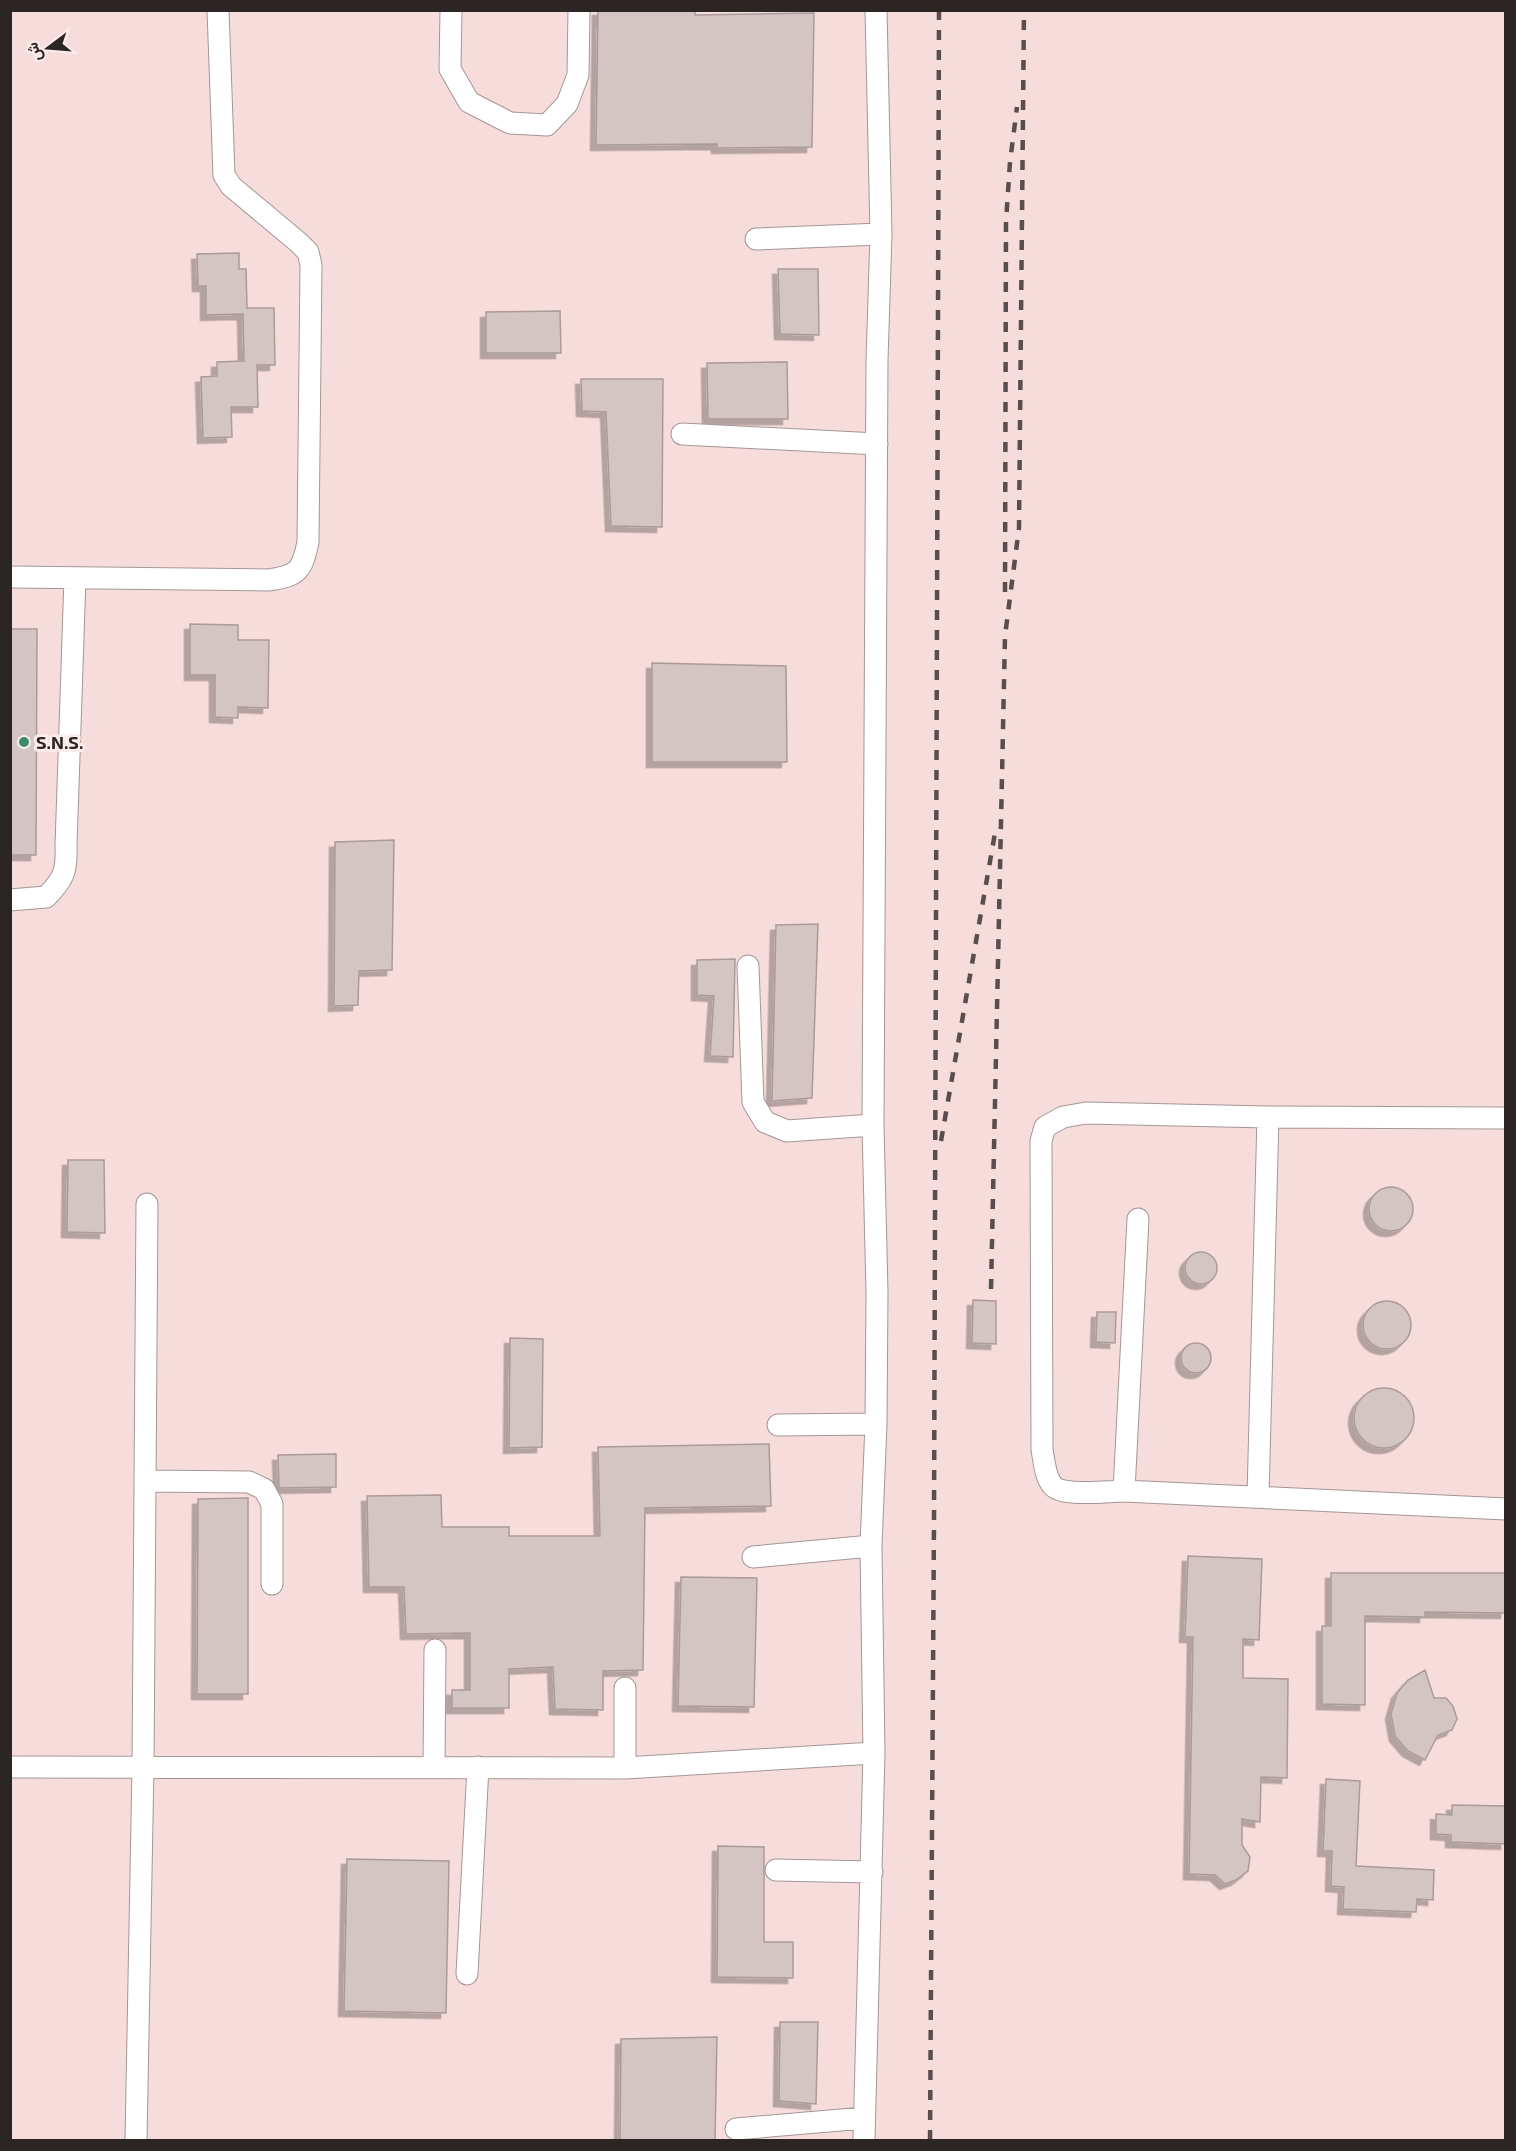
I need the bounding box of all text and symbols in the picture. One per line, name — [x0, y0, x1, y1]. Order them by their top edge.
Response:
north arrow — [18, 18, 78, 78]
text: ش — [21, 40, 46, 64]
place label: S.N.S. — [36, 731, 83, 753]
marker: S.N.S. — [17, 735, 31, 749]

